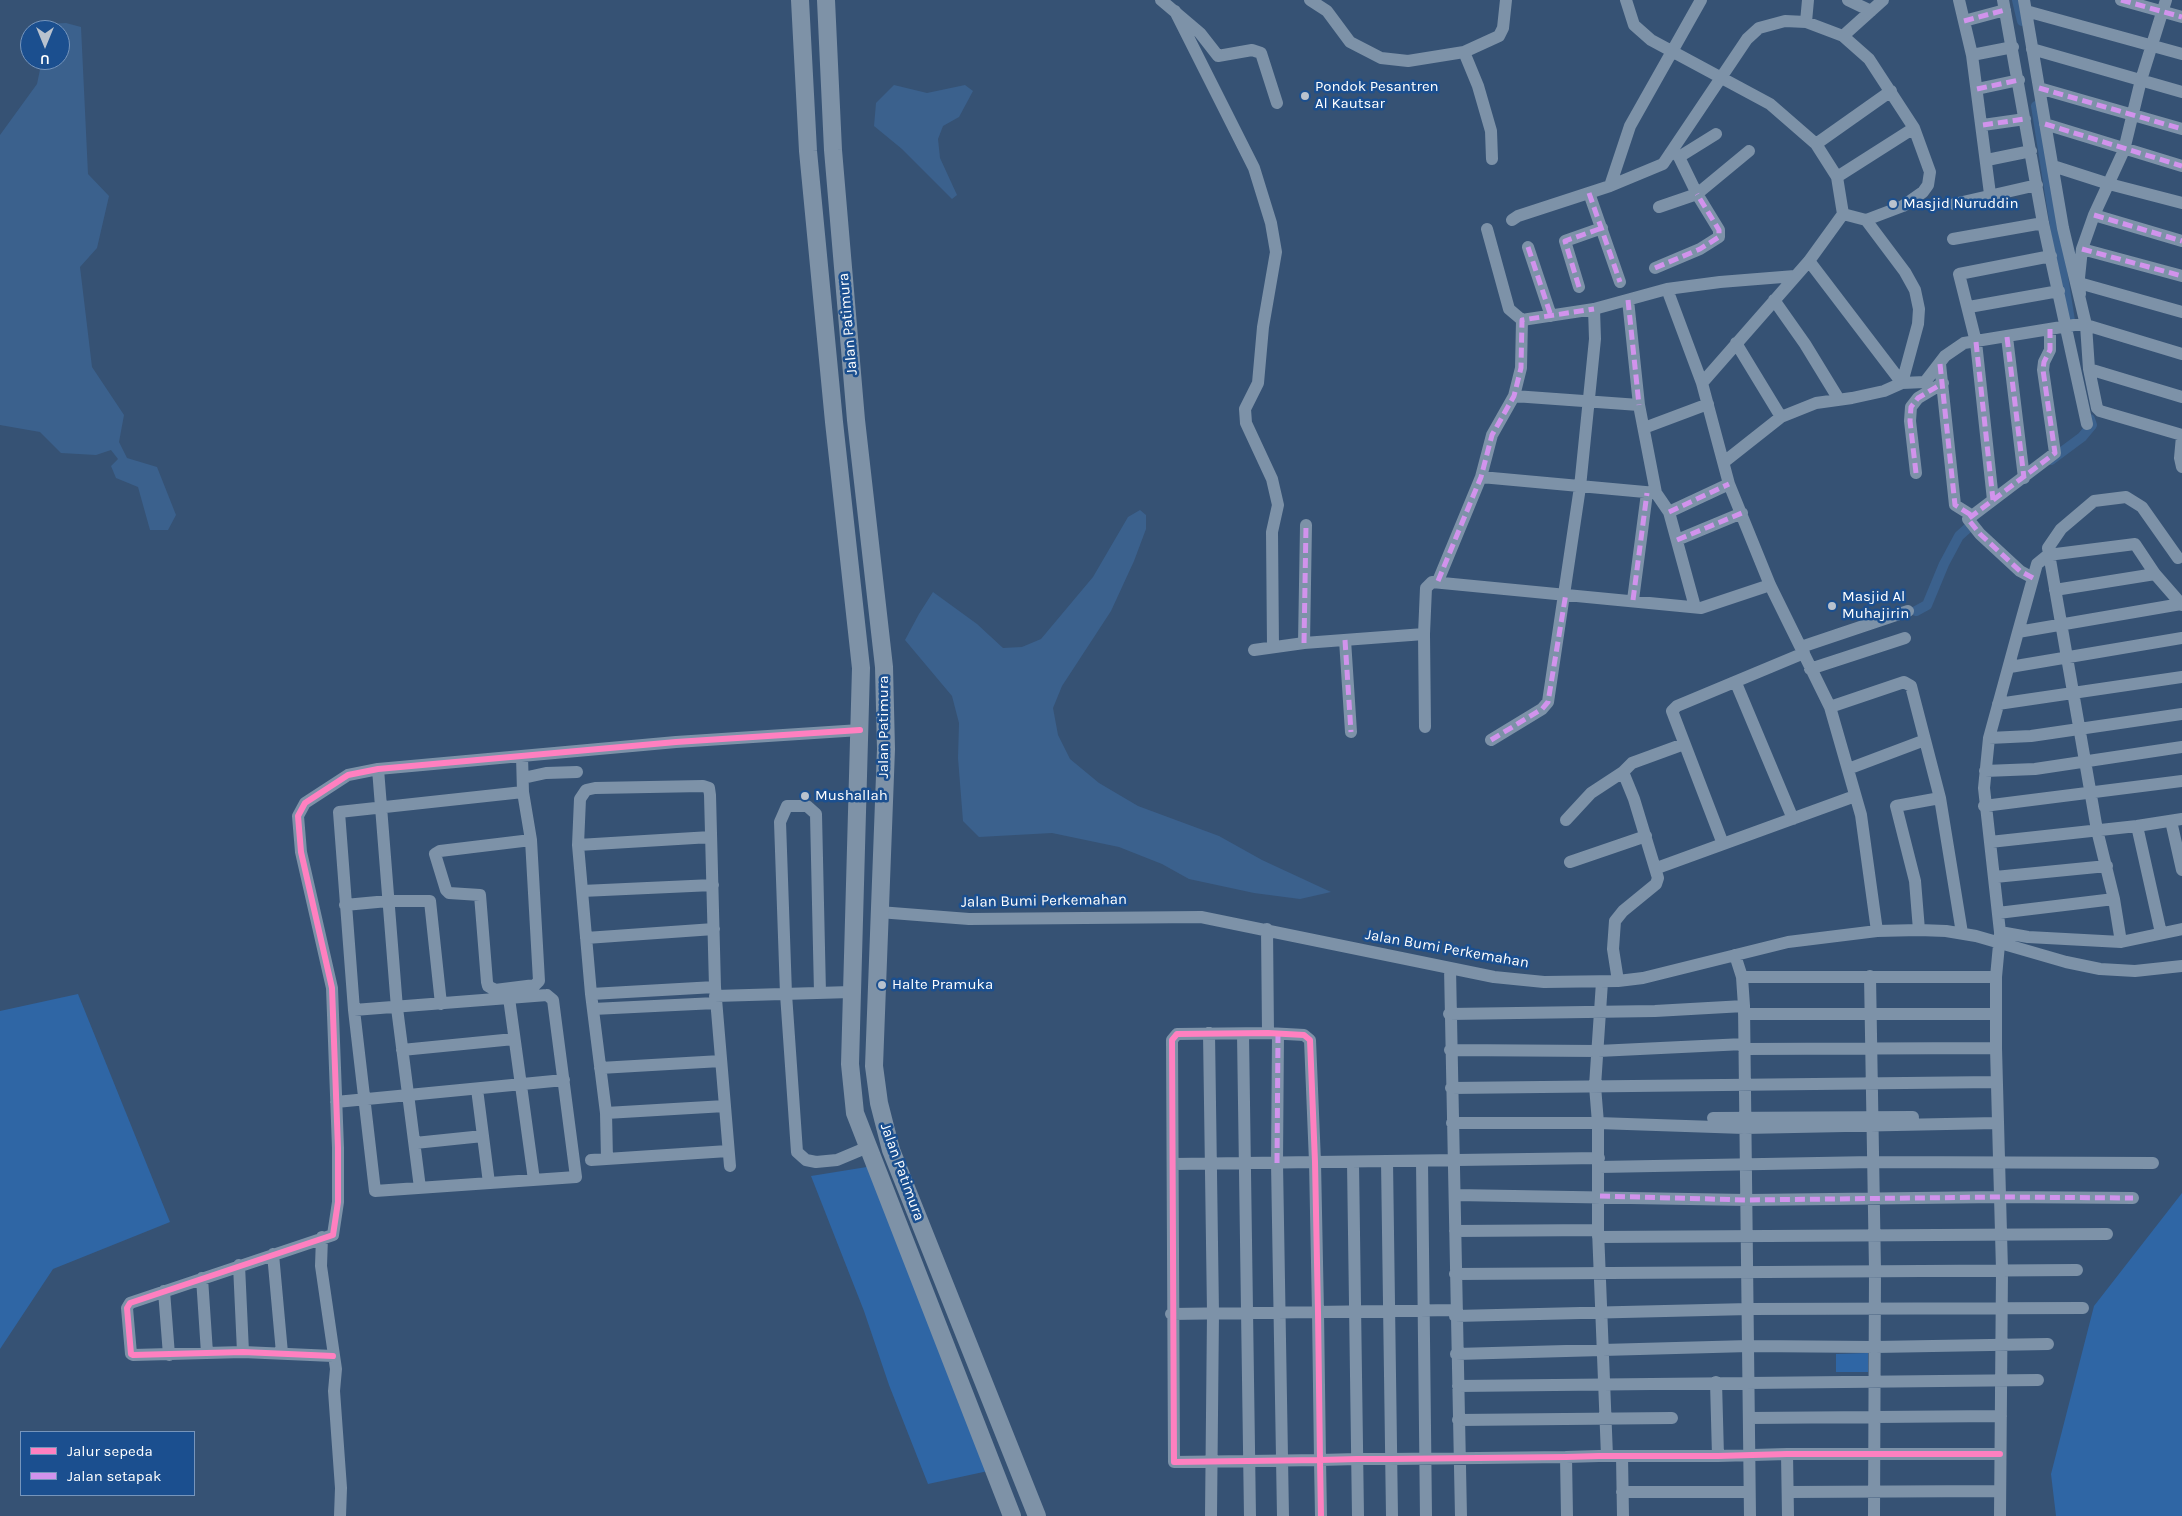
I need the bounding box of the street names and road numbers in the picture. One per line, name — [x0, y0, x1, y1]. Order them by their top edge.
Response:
street label: Jalan Patimura — [835, 272, 861, 376]
street label: Jalan Patimura — [875, 676, 893, 778]
street label: Jalan Bumi Perkemahan — [961, 891, 1127, 911]
street label: Jalan Bumi Perkemahan — [1364, 926, 1530, 972]
street label: Jalan Patimura — [876, 1121, 928, 1223]

